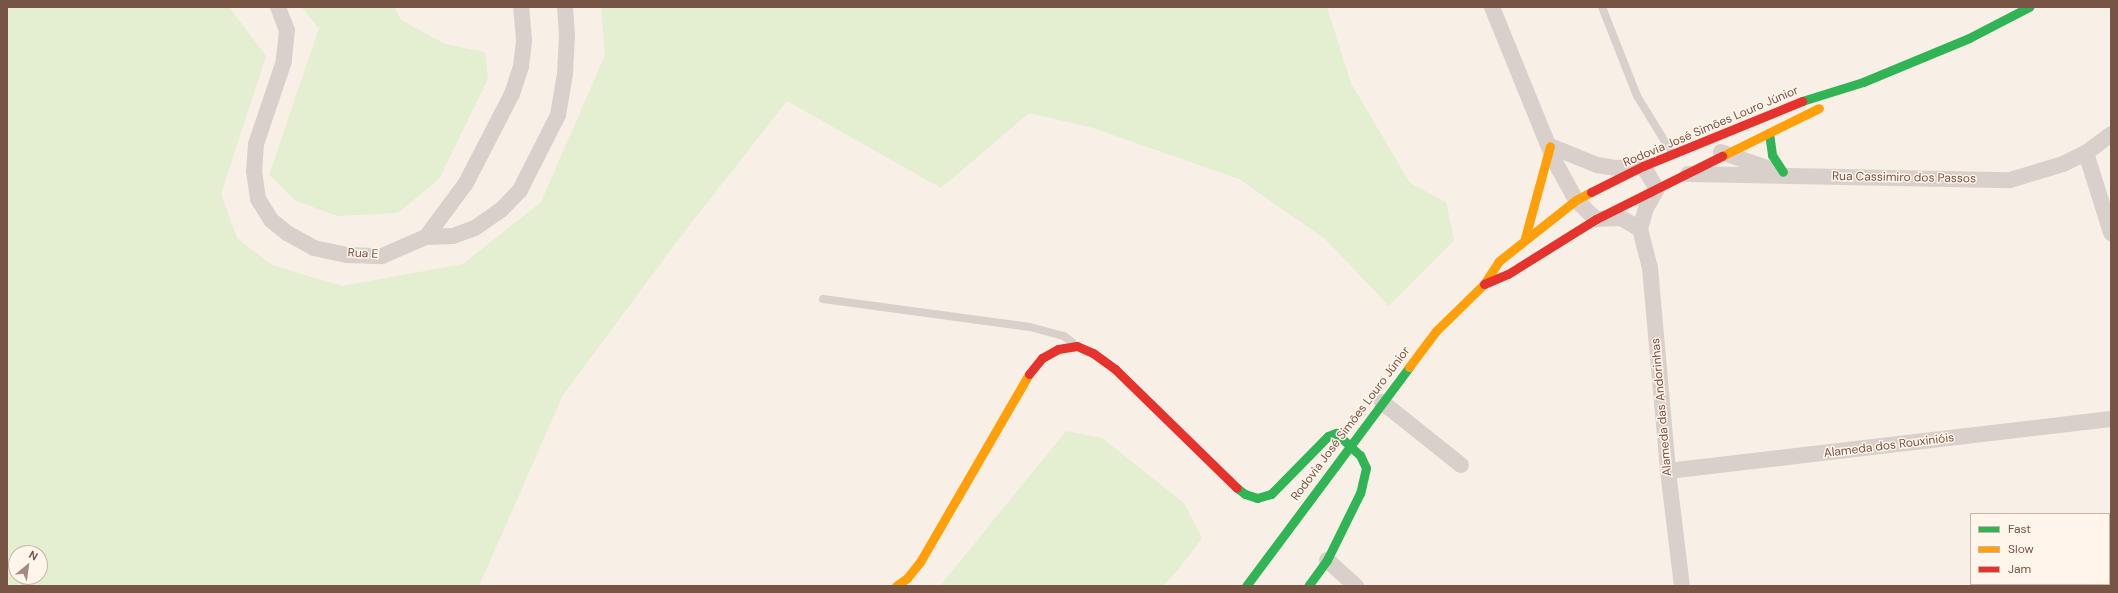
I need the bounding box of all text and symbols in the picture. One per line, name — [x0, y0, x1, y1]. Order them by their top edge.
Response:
street label: Rodovia José Simões Louro Júnior — [1621, 83, 1801, 171]
street label: Rua Cassimiro dos Passos — [1832, 170, 1976, 186]
street label: Rua E — [347, 246, 379, 262]
street label: Alameda das Andorinhas — [1649, 337, 1675, 477]
street label: Rodovia José Simões Louro Júnior — [1288, 344, 1414, 504]
street label: Alameda dos Rouxinióis — [1823, 431, 1955, 461]
legend — [1970, 513, 2110, 585]
text: Fast — [2008, 521, 2031, 537]
text: Slow — [2008, 541, 2034, 557]
north arrow — [8, 545, 48, 585]
text: N — [26, 547, 40, 563]
text: Jam — [2008, 561, 2031, 577]

